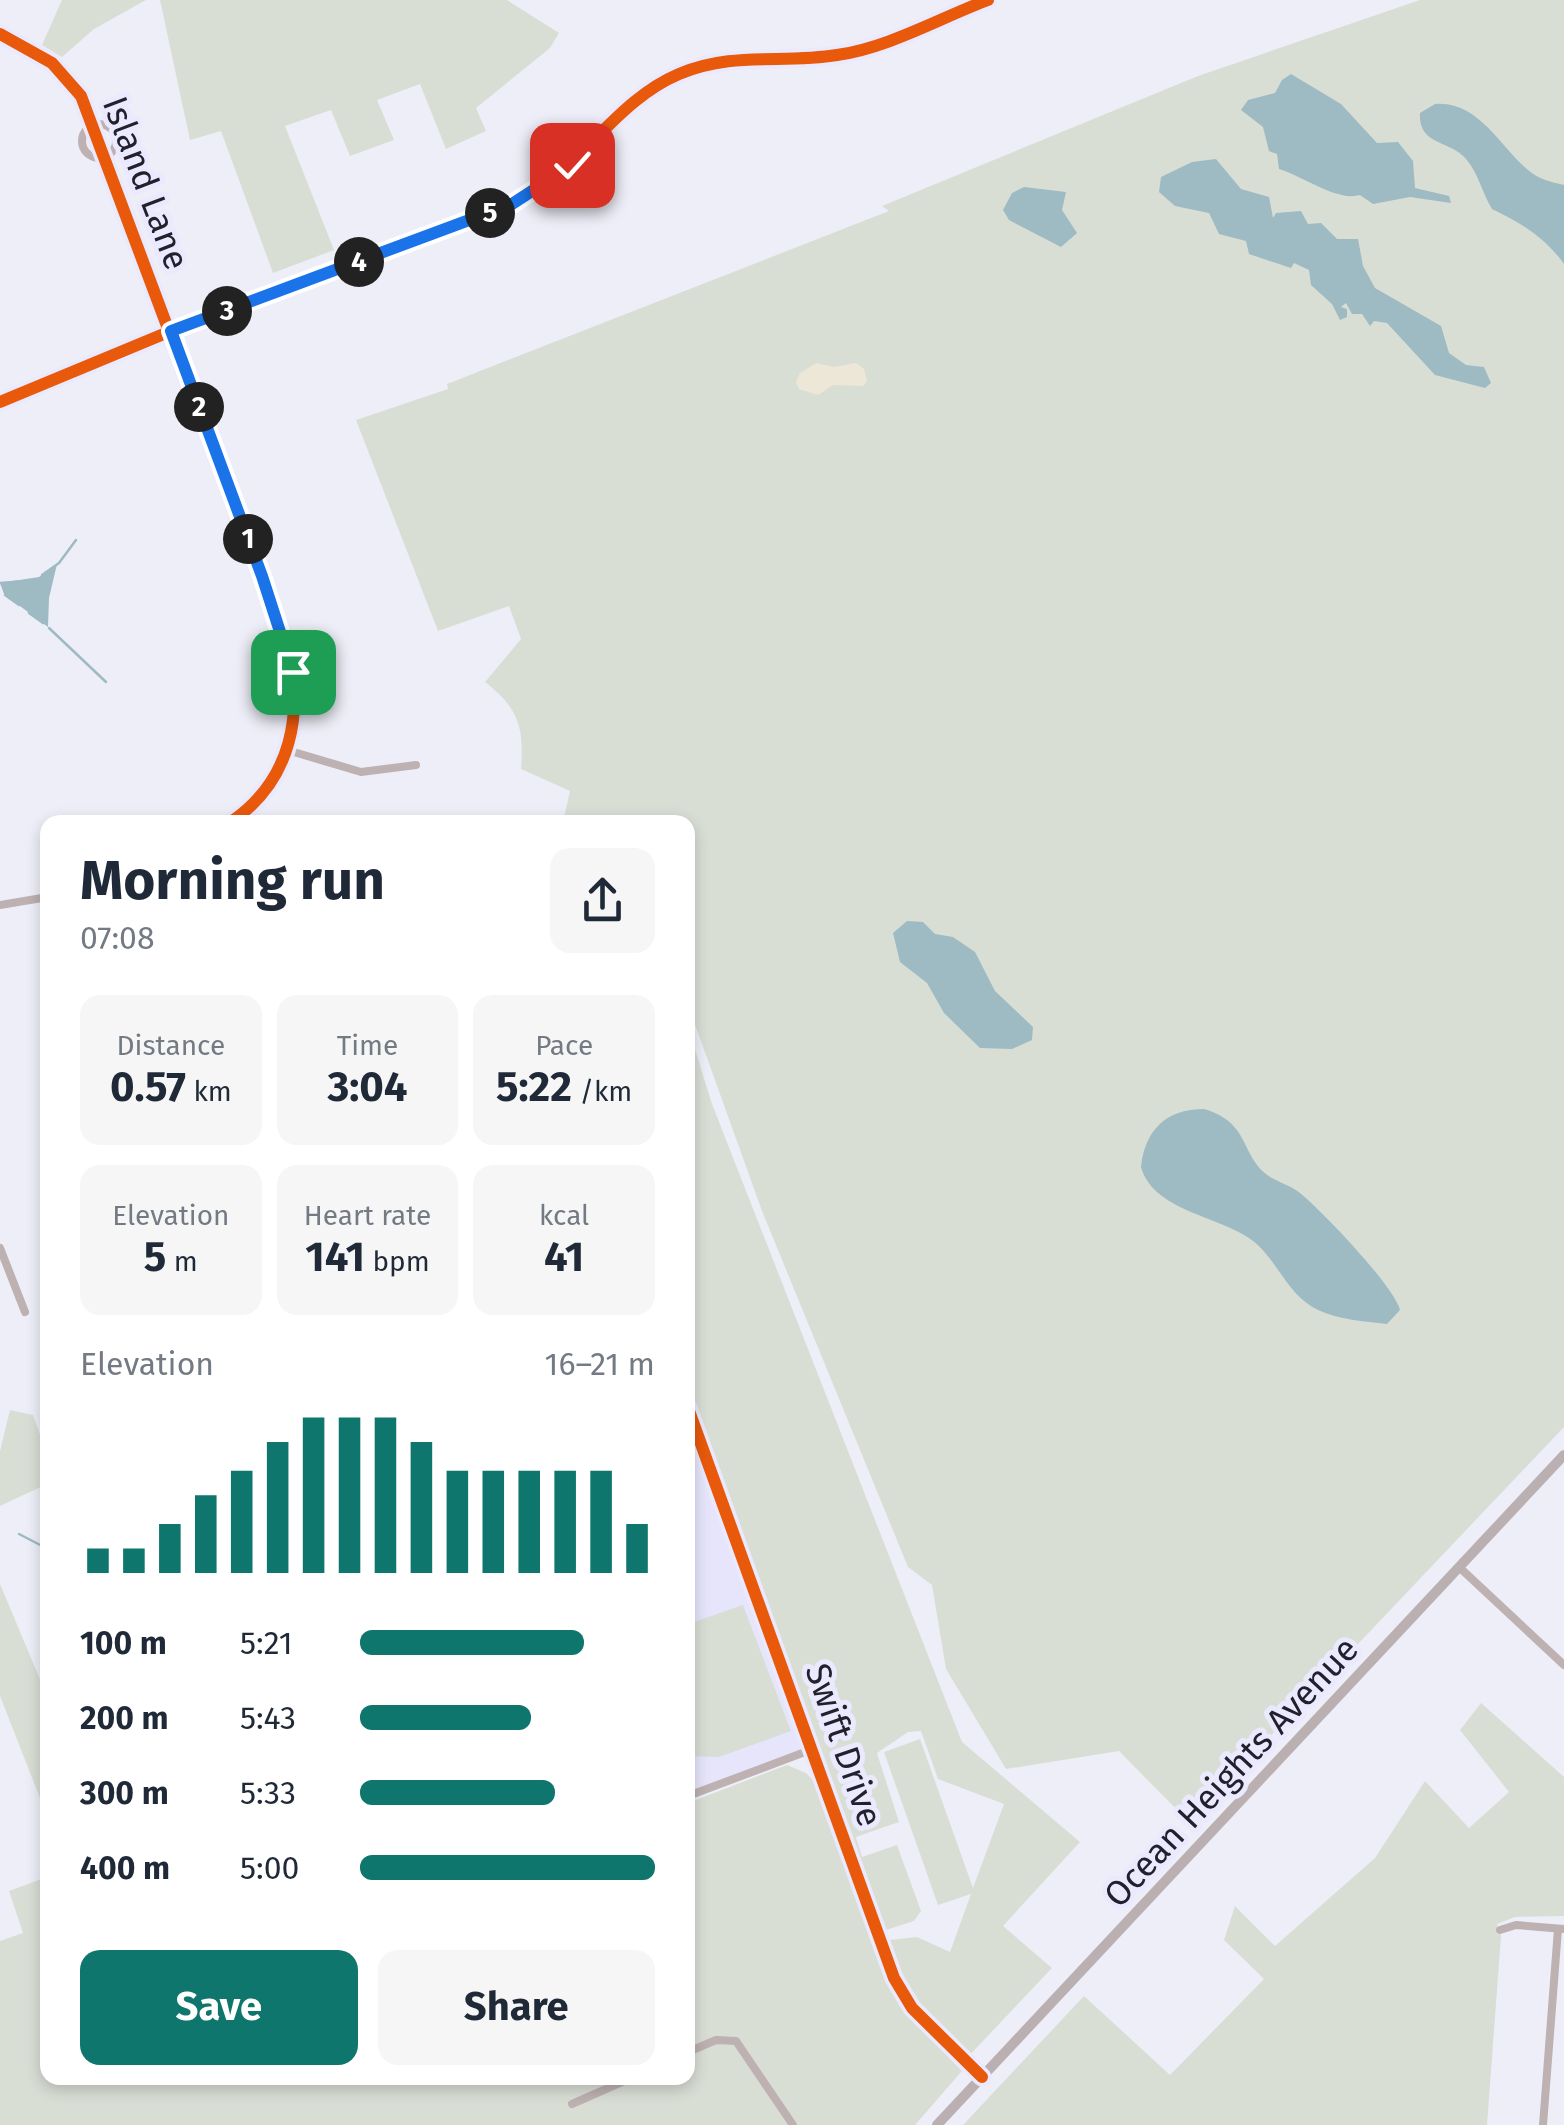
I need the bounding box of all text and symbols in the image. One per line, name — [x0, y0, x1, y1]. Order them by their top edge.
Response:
street label: Island Lane — [94, 90, 198, 276]
pin — [530, 123, 615, 208]
icon: check — [545, 138, 600, 193]
pin: 5 — [465, 188, 515, 238]
text: 5 — [482, 196, 498, 229]
pin: 4 — [334, 237, 384, 287]
text: 4 — [351, 245, 367, 278]
pin: 3 — [202, 286, 252, 336]
text: 3 — [220, 294, 234, 327]
pin: 2 — [174, 382, 224, 432]
text: 2 — [192, 390, 206, 423]
pin: 1 — [223, 514, 273, 564]
text: 1 — [242, 522, 255, 555]
pin — [251, 630, 336, 715]
icon: arrive — [266, 645, 321, 700]
text: Morning run — [80, 848, 385, 914]
button: share — [550, 848, 655, 953]
text: 07:08 — [80, 919, 155, 957]
text: Distance — [117, 1029, 225, 1062]
text: Time — [337, 1029, 398, 1062]
text: Pace — [535, 1029, 593, 1062]
text: 0.57 — [110, 1062, 186, 1112]
text: 3:04 — [327, 1062, 408, 1112]
text: 5:22 — [496, 1062, 572, 1112]
text: km — [186, 1075, 232, 1108]
text: /km — [572, 1075, 632, 1108]
text: Elevation — [112, 1199, 229, 1232]
text: Heart rate — [304, 1199, 431, 1232]
text: kcal — [539, 1199, 589, 1232]
text: 5 — [144, 1232, 166, 1282]
text: 141 — [305, 1232, 365, 1282]
text: 41 — [544, 1232, 584, 1282]
text: m — [166, 1245, 198, 1278]
text: bpm — [365, 1245, 430, 1278]
text: Elevation — [80, 1345, 214, 1383]
text: 16–21 m — [545, 1345, 655, 1383]
text: 100 m — [80, 1624, 167, 1662]
text: 5:21 — [240, 1624, 293, 1662]
street label: Ocean Heights Avenue — [1095, 1628, 1367, 1916]
street label: Swift Drive — [797, 1658, 891, 1832]
text: 200 m — [80, 1699, 169, 1737]
text: 5:43 — [240, 1699, 296, 1737]
text: 300 m — [80, 1774, 169, 1812]
text: 5:33 — [240, 1774, 296, 1812]
text: 400 m — [80, 1849, 170, 1887]
text: 5:00 — [240, 1849, 299, 1887]
button: Save — [80, 1950, 358, 2065]
button: Share — [378, 1950, 655, 2065]

